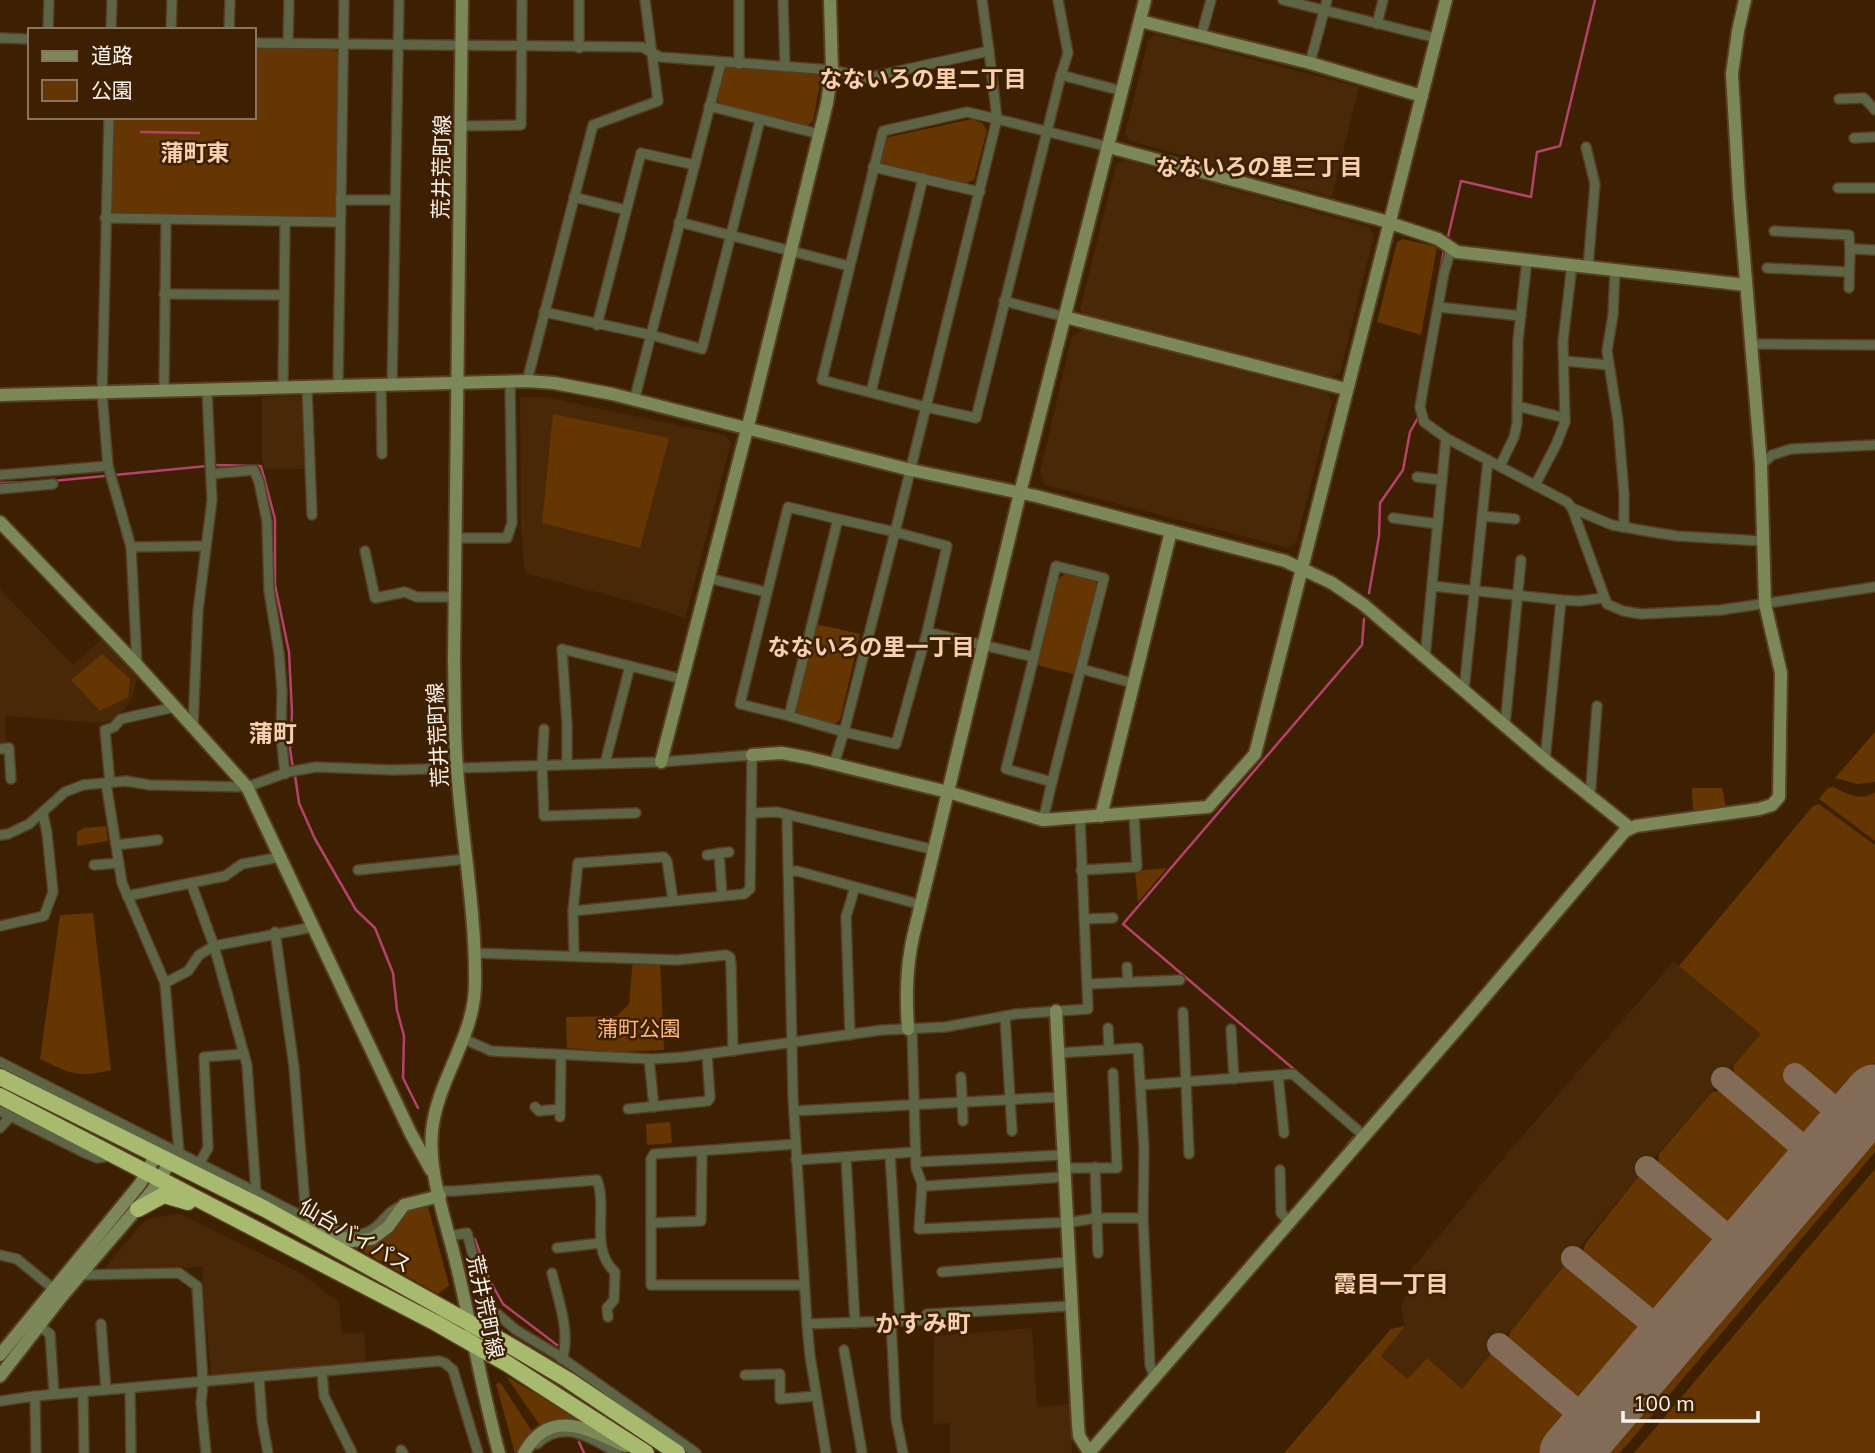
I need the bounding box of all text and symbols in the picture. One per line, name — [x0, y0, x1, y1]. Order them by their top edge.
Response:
legend — [28, 28, 256, 119]
text: 道路 — [91, 42, 133, 68]
district label: なないろの里二丁目 — [820, 64, 1027, 93]
text: 公園 — [91, 77, 133, 103]
street label: 荒井荒町線 — [427, 114, 455, 220]
district label: 蒲町東 — [161, 138, 230, 167]
district label: なないろの里三丁目 — [1156, 152, 1363, 181]
district label: なないろの里一丁目 — [768, 632, 975, 661]
street label: 荒井荒町線 — [421, 682, 453, 788]
district label: 蒲町 — [249, 718, 297, 748]
park label: 蒲町公園 — [597, 1015, 681, 1041]
street label: 仙台バイパス — [295, 1192, 416, 1278]
street label: 荒井荒町線 — [462, 1253, 510, 1361]
district label: 霞目一丁目 — [1334, 1269, 1449, 1298]
district label: かすみ町 — [875, 1308, 971, 1338]
scale bar — [1623, 1380, 1758, 1424]
text: 100 m — [1633, 1390, 1695, 1416]

